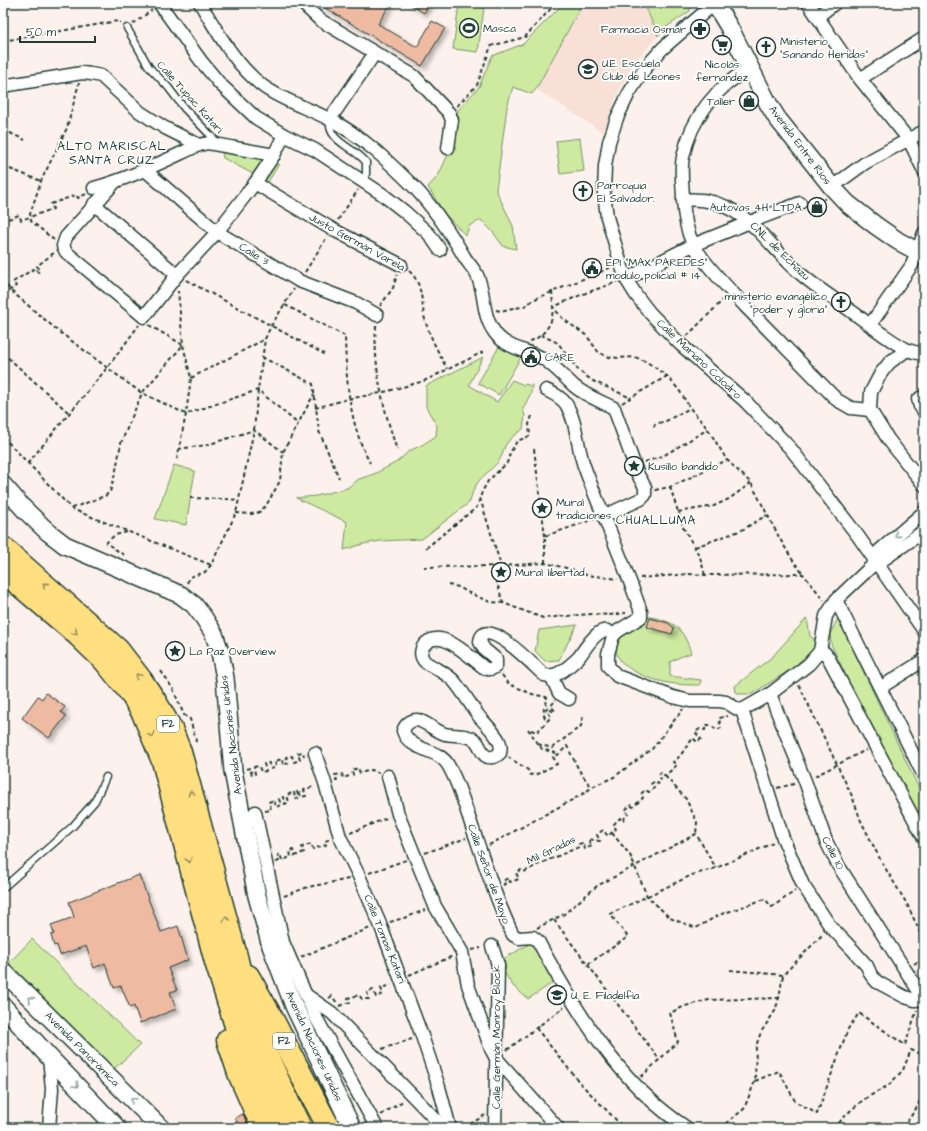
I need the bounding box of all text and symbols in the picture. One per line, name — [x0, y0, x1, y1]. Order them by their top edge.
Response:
sports icon: Masca — [458, 17, 480, 39]
scale bar — [20, 18, 95, 44]
pharmacy icon: Farmacia Osmar — [689, 18, 711, 40]
place label: Masca — [483, 21, 516, 36]
place label: Farmacia Osmar — [601, 22, 686, 37]
text: 50 m — [26, 24, 57, 41]
supermarket icon: Nicolás fernandez — [711, 34, 733, 56]
place label: Ministerio "Sanando Heridas" — [780, 34, 868, 62]
church icon: Ministerio "Sanando Heridas" — [755, 36, 777, 58]
place label: U.E. Escuela Club de Leones — [602, 56, 681, 84]
place label: Nicolás fernandez — [696, 57, 749, 85]
street label: Calle Tupac Katari — [153, 58, 227, 137]
school or university icon: U.E. Escuela Club de Leones — [577, 58, 599, 80]
shop icon: Taller — [738, 90, 760, 112]
place label: Taller — [707, 94, 735, 109]
street label: Avenida Entre Rios — [765, 102, 835, 188]
district label: ALTO MARISCAL SANTA CRUZ — [57, 138, 167, 169]
place label: Parroquia El Salvador. — [597, 178, 655, 206]
church icon: Parroquia El Salvador. — [572, 180, 594, 202]
shop icon: Autovas 4H LTDA. — [806, 196, 828, 218]
place label: Autovas 4H LTDA. — [710, 200, 803, 215]
street label: Justo Germán Varela — [306, 209, 408, 275]
street label: CNL de Echazu — [747, 218, 814, 284]
street label: Calle 3 — [236, 239, 272, 269]
place label: EPI "MAX PAREDES" modulo policial # 14 — [606, 255, 707, 283]
public building icon: EPI "MAX PAREDES" modulo policial # 14 — [581, 257, 603, 279]
place label: ministerio evangélico "poder y gloria" — [724, 289, 828, 318]
church icon: ministerio evangélico "poder y gloria" — [830, 291, 852, 313]
street label: Calle Mariano Colodro — [653, 316, 745, 403]
public building icon: CARE — [520, 346, 542, 368]
place label: CARE — [545, 350, 575, 365]
place icon: Kusillo bandido — [623, 455, 645, 477]
place label: Kusillo bandido — [648, 459, 719, 474]
place label: Mural tradiciones — [556, 495, 612, 523]
place icon: Mural tradiciones — [531, 497, 553, 519]
district label: CHUALLUMA — [616, 512, 696, 529]
one-way arrow — [895, 531, 902, 538]
place icon: Mural libertad — [490, 561, 512, 583]
place label: Mural libertad — [515, 565, 585, 580]
one-way arrow — [43, 583, 50, 590]
one-way arrow — [70, 628, 78, 635]
place icon: La Paz Overview — [164, 640, 186, 662]
place label: La Paz Overview — [189, 644, 276, 659]
one-way arrow — [136, 673, 143, 680]
street label: Avenida Naciones Unidas — [216, 674, 246, 796]
road number: F2 — [157, 716, 179, 732]
one-way arrow — [148, 732, 156, 739]
one-way arrow — [187, 790, 196, 797]
street label: Calle Señor de Mayo — [463, 822, 514, 927]
street label: Mil Gradas — [524, 831, 579, 868]
street label: Calle 10 — [818, 834, 848, 872]
one-way arrow — [184, 856, 193, 863]
street label: Calle Tomas Katari — [360, 892, 410, 986]
one-way arrow — [222, 915, 230, 922]
street label: Calle Germán Monroy Block — [489, 965, 505, 1109]
school or university icon: U. E. Filadelfia — [546, 984, 568, 1006]
street label: Avenida Naciones Unidas — [282, 988, 346, 1104]
place label: U. E. Filadelfia — [571, 988, 640, 1003]
one-way arrow — [28, 996, 36, 1004]
street label: Avenida Panorámica — [41, 1008, 123, 1090]
road number: F2 — [273, 1033, 295, 1049]
one-way arrow — [71, 1080, 79, 1088]
one-way arrow — [130, 1098, 138, 1105]

